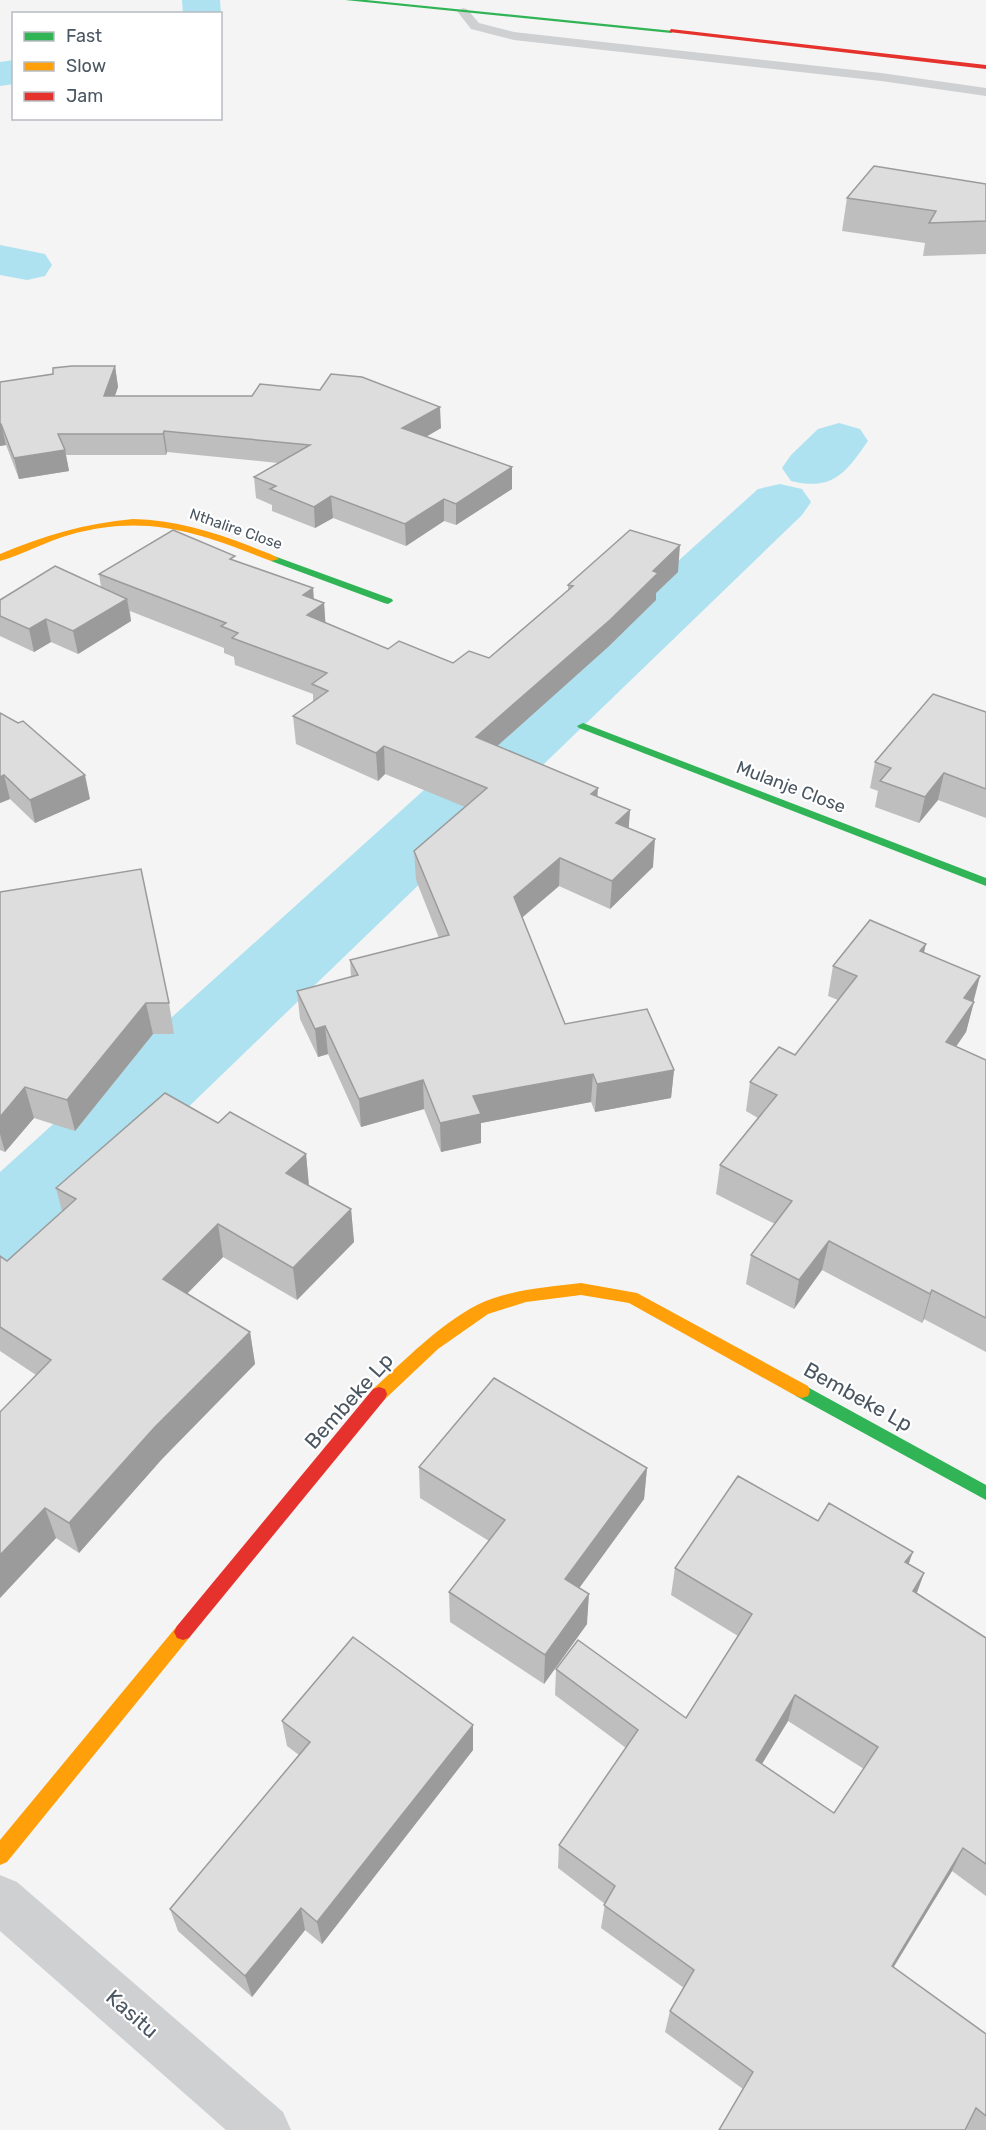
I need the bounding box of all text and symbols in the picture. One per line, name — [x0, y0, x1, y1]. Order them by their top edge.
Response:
legend — [12, 12, 222, 120]
text: Fast — [66, 25, 102, 47]
text: Slow — [66, 55, 106, 77]
text: Jam — [66, 85, 103, 107]
street label: Nthalire Close — [187, 505, 285, 553]
street label: Mulanje Close — [733, 756, 849, 818]
street label: Bembeke Lp — [299, 1348, 398, 1454]
street label: Bembeke Lp — [800, 1356, 917, 1437]
street label: Kasitu — [101, 1984, 163, 2043]

